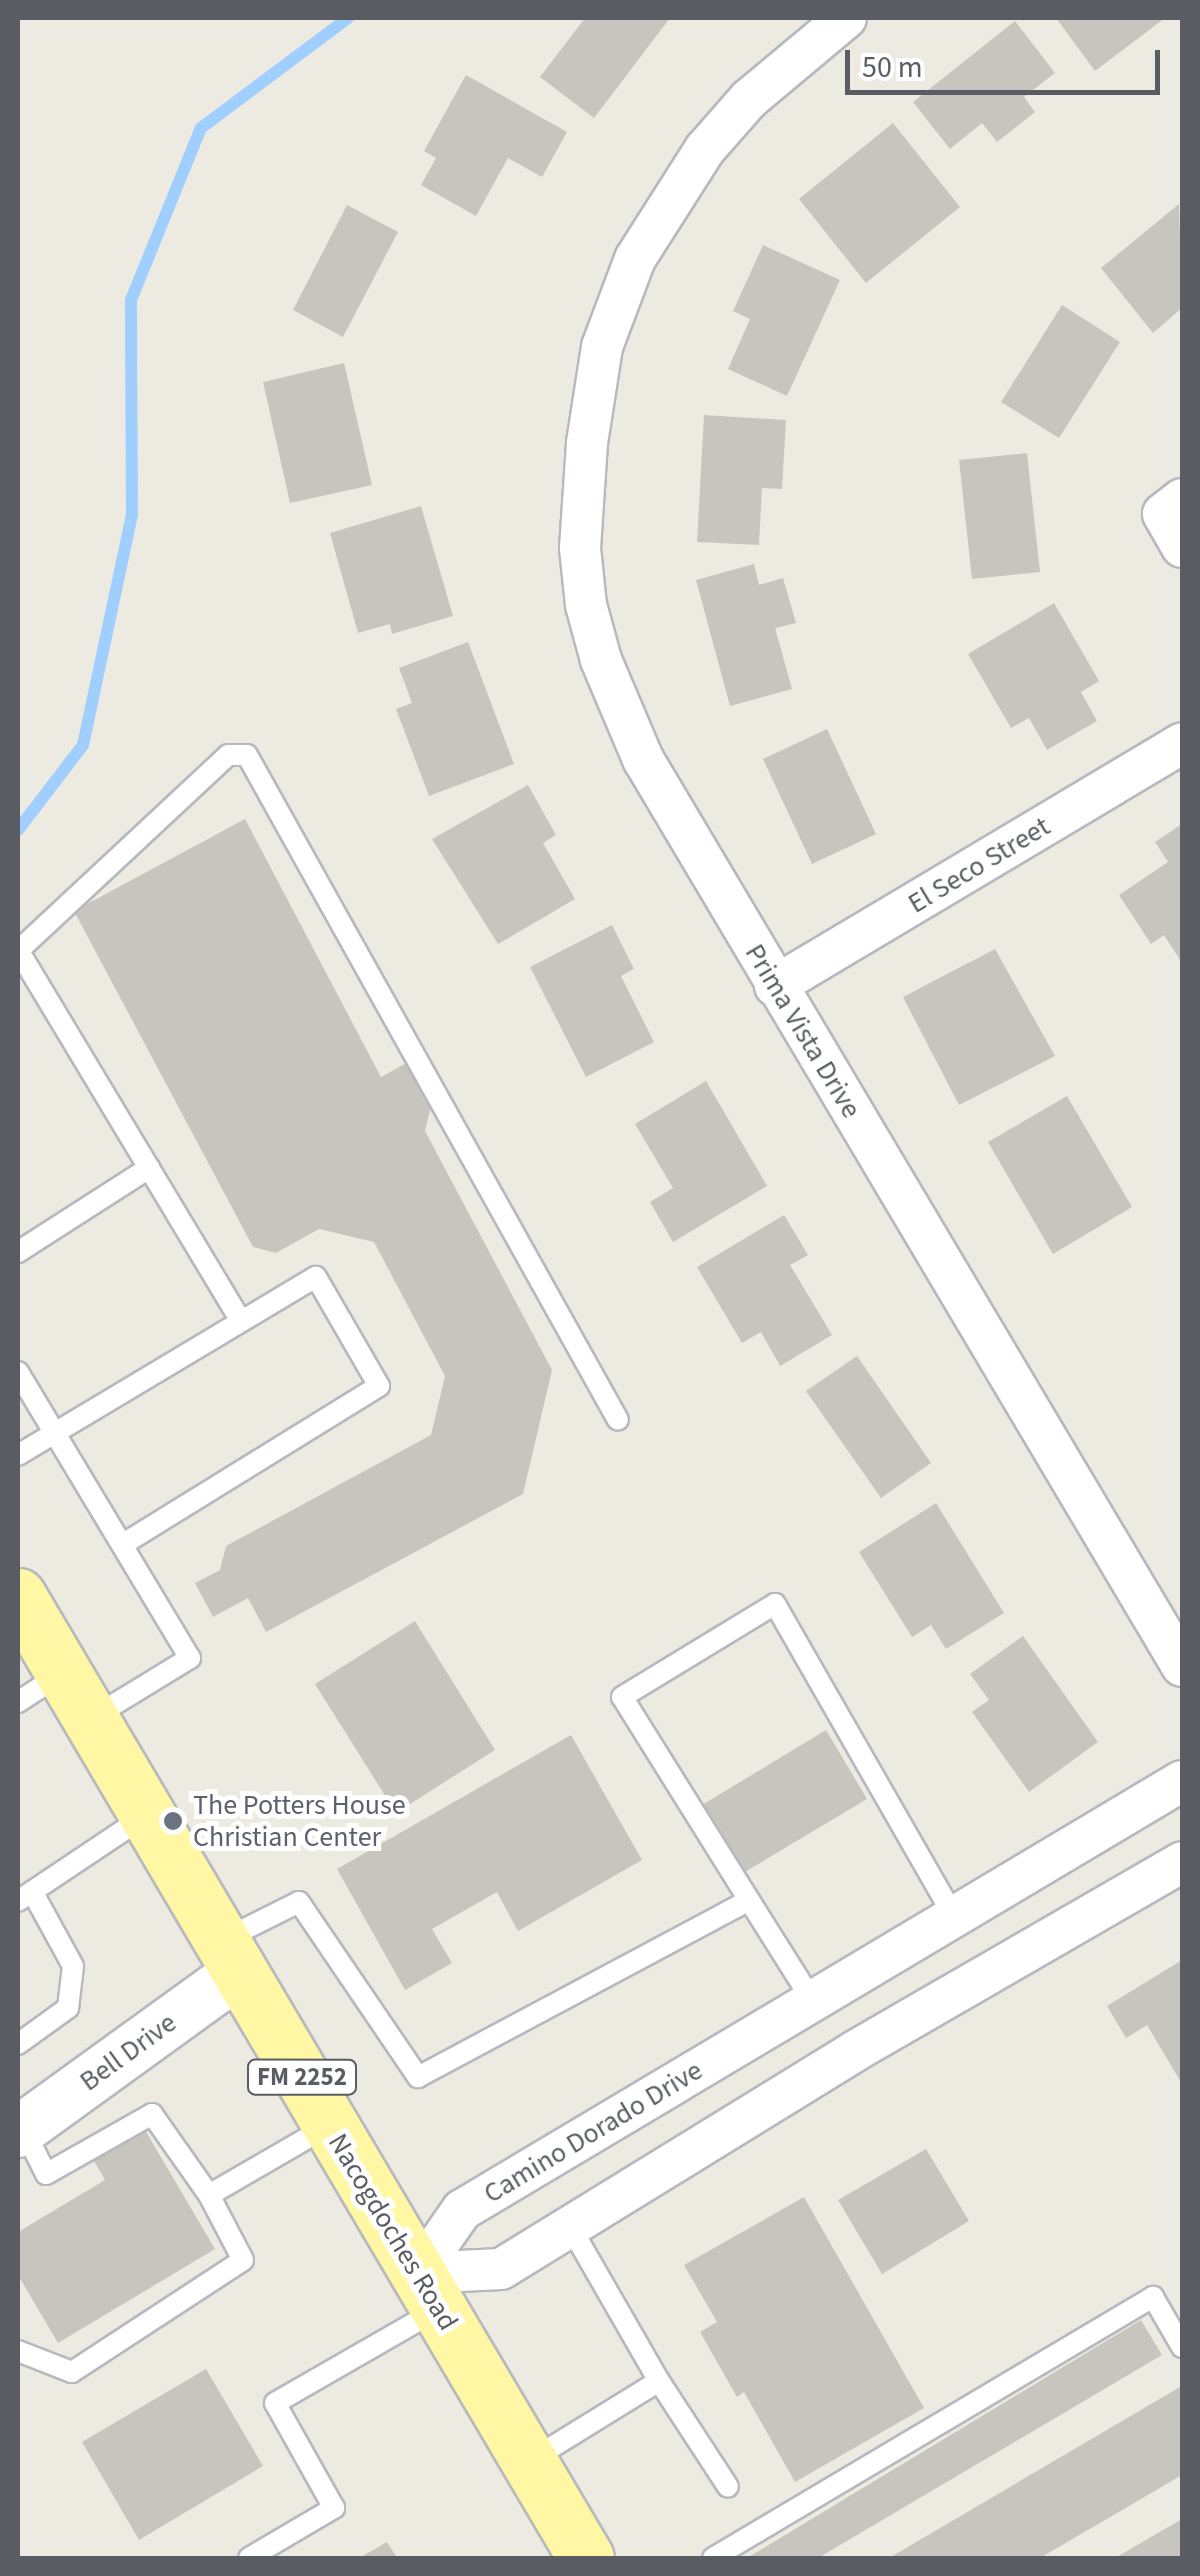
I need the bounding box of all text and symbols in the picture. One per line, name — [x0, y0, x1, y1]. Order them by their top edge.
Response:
scale bar — [850, 30, 1165, 92]
text: 50 m — [862, 46, 923, 89]
street label: El Seco Street — [902, 810, 1056, 920]
street label: Prima Vista Drive — [738, 938, 868, 1124]
place label: The Potters House Christian Center — [193, 1788, 406, 1854]
marker: The Potters House Christian Center — [162, 1810, 184, 1832]
street label: Bell Drive — [73, 2006, 183, 2098]
street label: Camino Dorado Drive — [478, 2054, 708, 2210]
road number: FM 2252 — [247, 2057, 357, 2097]
street label: Nacogdoches Road — [321, 2128, 465, 2336]

